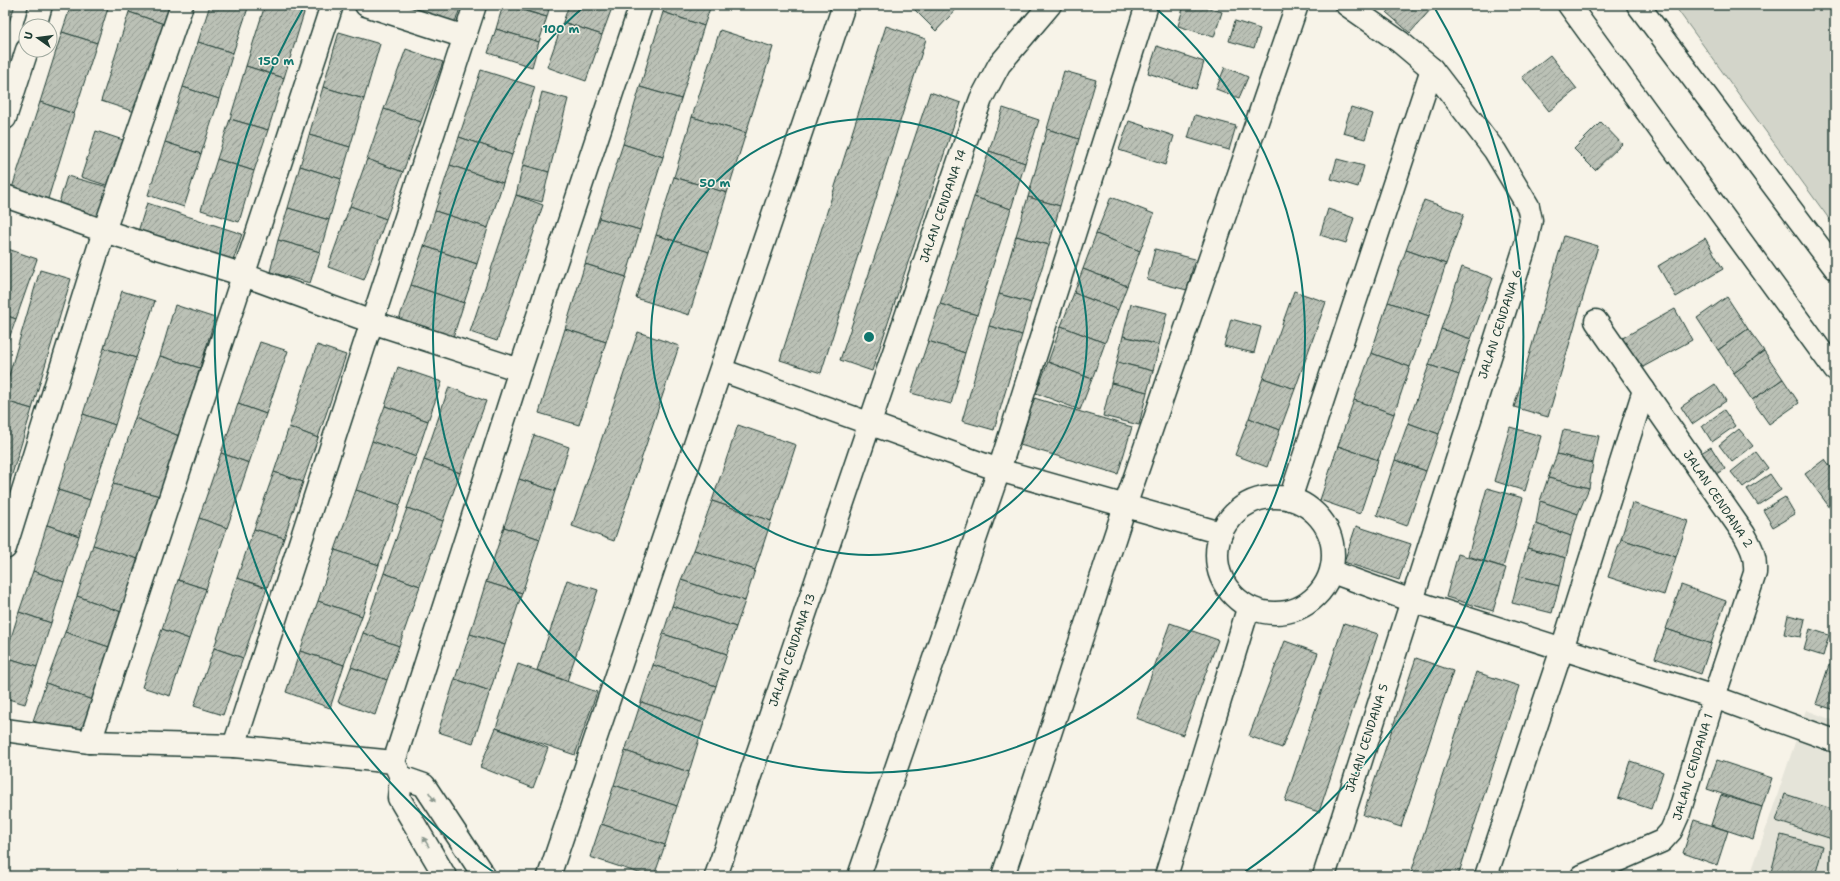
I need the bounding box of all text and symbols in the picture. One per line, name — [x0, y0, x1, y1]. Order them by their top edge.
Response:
north arrow — [18, 18, 58, 58]
text: 100 m — [543, 21, 580, 37]
text: U — [21, 30, 37, 41]
text: 150 m — [258, 53, 294, 69]
street label: JALAN CENDANA 14 — [916, 147, 970, 265]
text: 50 m — [700, 175, 731, 191]
street label: JALAN CENDANA 6 — [1475, 267, 1525, 381]
centre of rings — [862, 330, 876, 344]
street label: JALAN CENDANA 2 — [1679, 447, 1757, 551]
street label: JALAN CENDANA 13 — [765, 591, 819, 709]
street label: JALAN CENDANA 5 — [1342, 682, 1392, 794]
street label: JALAN CENDANA 1 — [1669, 711, 1717, 823]
one-way arrow — [428, 792, 436, 802]
one-way arrow — [422, 836, 429, 848]

